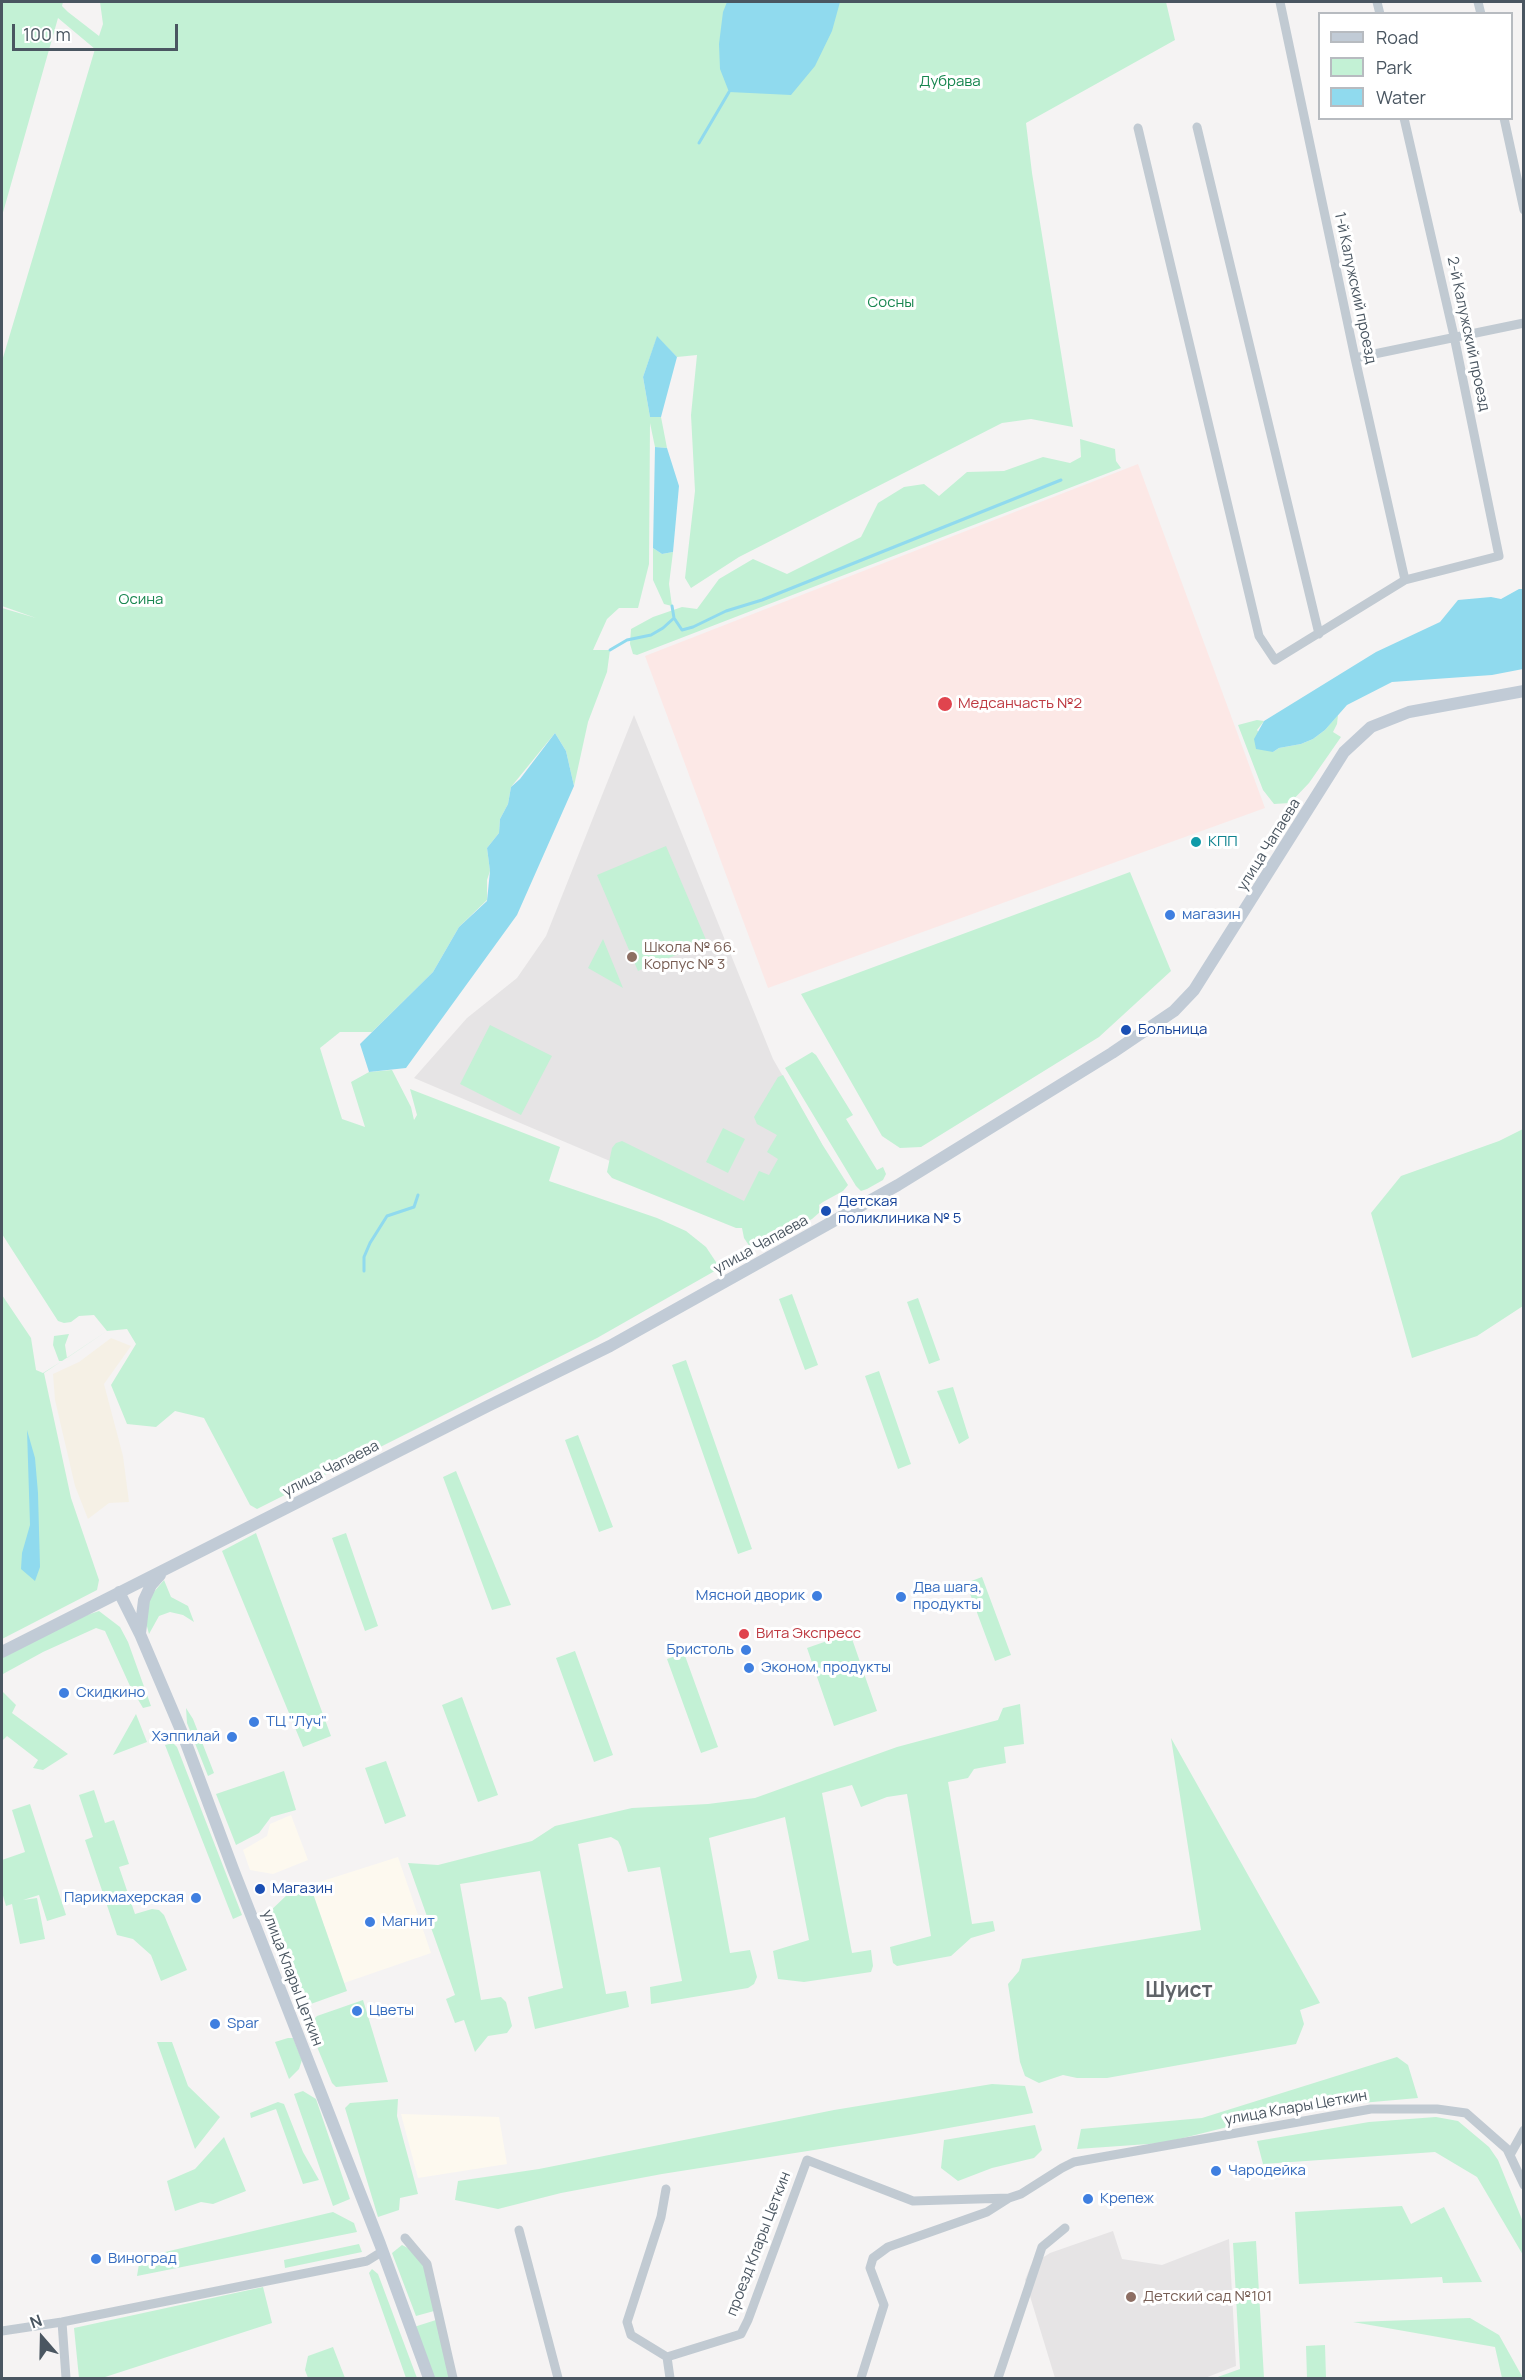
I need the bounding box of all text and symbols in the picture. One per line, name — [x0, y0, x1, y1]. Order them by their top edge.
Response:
scale bar — [15, 12, 182, 50]
legend — [1318, 12, 1513, 120]
text: 100 m — [23, 22, 71, 46]
text: Road — [1376, 25, 1419, 49]
text: Park — [1376, 55, 1412, 79]
park label: Дубрава — [919, 73, 981, 91]
text: Water — [1376, 85, 1426, 109]
street label: 1-й Калужский проезд — [1330, 210, 1380, 366]
street label: 2-й Калужский проезд — [1443, 255, 1493, 413]
park label: Сосны — [868, 294, 914, 312]
park label: Осина — [119, 591, 163, 609]
marker: Медсанчасть №2 — [936, 695, 954, 713]
place label: Медсанчасть №2 — [958, 695, 1082, 713]
street label: улица Чапаева — [1233, 796, 1305, 894]
place label: КПП — [1208, 833, 1238, 851]
marker: КПП — [1189, 835, 1203, 849]
place label: магазин — [1182, 906, 1241, 924]
marker: магазин — [1163, 908, 1177, 922]
place label: Школа № 66. Корпус № 3 — [644, 939, 736, 974]
marker: Школа № 66. Корпус № 3 — [625, 950, 639, 964]
place label: Больница — [1138, 1021, 1207, 1039]
marker: Больница — [1119, 1023, 1133, 1037]
place label: Детская поликлиника № 5 — [838, 1193, 961, 1228]
marker: Детская поликлиника № 5 — [819, 1204, 833, 1218]
street label: улица Чапаева — [711, 1212, 811, 1278]
street label: улица Чапаева — [280, 1437, 382, 1501]
place label: Два шага, продукты — [913, 1579, 982, 1614]
place label: Мясной дворик — [696, 1587, 805, 1605]
marker: Мясной дворик — [810, 1589, 824, 1603]
marker: Два шага, продукты — [894, 1590, 908, 1604]
place label: Вита Экспресс — [756, 1625, 861, 1643]
marker: Вита Экспресс — [737, 1627, 751, 1641]
place label: Бристоль — [666, 1641, 734, 1659]
marker: Бристоль — [739, 1643, 753, 1657]
place label: Эконом, продукты — [761, 1659, 891, 1677]
marker: Эконом, продукты — [742, 1661, 756, 1675]
place label: Скидкино — [76, 1684, 145, 1702]
marker: Скидкино — [57, 1686, 71, 1700]
place label: ТЦ "Луч" — [266, 1713, 327, 1731]
marker: ТЦ "Луч" — [247, 1715, 261, 1729]
place label: Хэппилай — [152, 1728, 220, 1746]
marker: Хэппилай — [225, 1730, 239, 1744]
place label: Магазин — [272, 1880, 333, 1898]
marker: Магазин — [253, 1882, 267, 1896]
place label: Парикмахерская — [64, 1889, 184, 1907]
marker: Парикмахерская — [189, 1891, 203, 1905]
street label: улица Клары Цеткин — [258, 1907, 326, 2049]
place label: Магнит — [382, 1913, 435, 1931]
marker: Магнит — [363, 1915, 377, 1929]
district label: Шуист — [1145, 1978, 1213, 2004]
place label: Цветы — [369, 2002, 414, 2020]
marker: Цветы — [350, 2004, 364, 2018]
place label: Spar — [227, 2015, 259, 2033]
marker: Spar — [208, 2017, 222, 2031]
street label: улица Клары Цеткин — [1223, 2087, 1369, 2129]
place label: Чародейка — [1228, 2162, 1306, 2180]
marker: Чародейка — [1209, 2164, 1223, 2178]
street label: проезд Клары Цеткин — [723, 2169, 795, 2319]
place label: Крепеж — [1100, 2190, 1154, 2208]
marker: Крепеж — [1081, 2192, 1095, 2206]
place label: Виноград — [108, 2250, 177, 2268]
marker: Виноград — [89, 2252, 103, 2266]
place label: Детский сад №101 — [1143, 2288, 1272, 2306]
marker: Детский сад №101 — [1124, 2290, 1138, 2304]
north arrow — [12, 2308, 72, 2368]
text: N — [27, 2309, 45, 2333]

